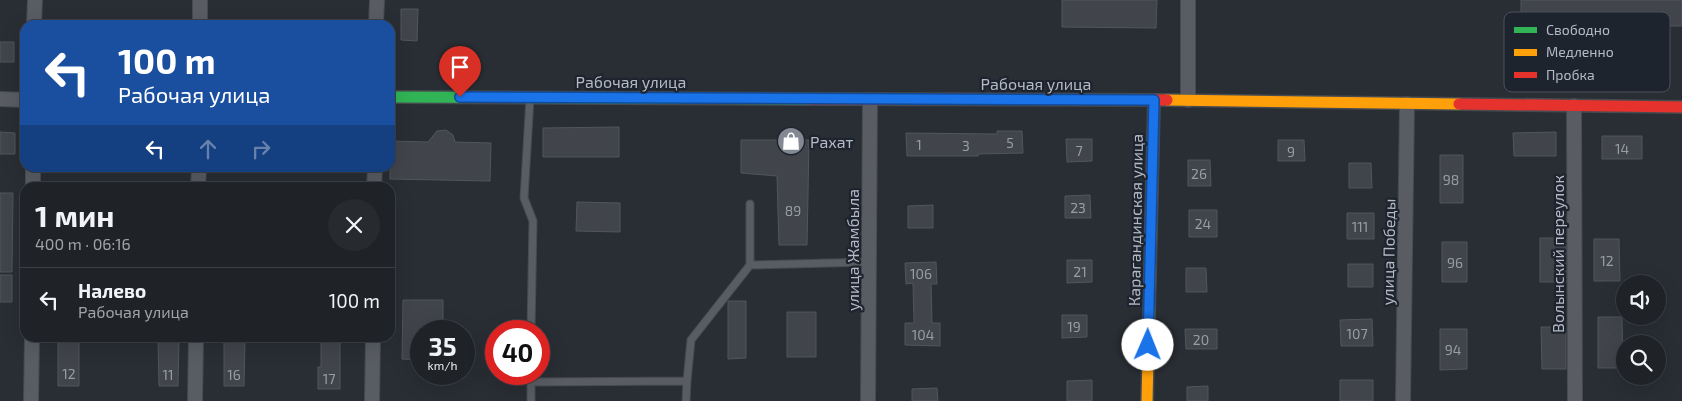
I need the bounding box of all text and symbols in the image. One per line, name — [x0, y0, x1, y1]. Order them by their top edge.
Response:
legend — [1504, 12, 1670, 92]
text: Свободно — [1546, 21, 1610, 38]
text: 100 m — [118, 39, 216, 81]
icon: left — [35, 40, 100, 105]
text: Медленно — [1546, 43, 1614, 60]
pin — [439, 46, 481, 97]
icon: arrive — [446, 53, 474, 81]
text: Пробка — [1546, 66, 1595, 83]
street label: Рабочая улица — [576, 72, 686, 92]
street label: Рабочая улица — [981, 74, 1091, 94]
text: Рабочая улица — [118, 81, 270, 107]
shop icon: Рахат — [776, 126, 806, 156]
place label: Рахат — [810, 132, 854, 151]
house number: 5 — [1006, 134, 1014, 151]
street label: Карагандинская улица — [1124, 134, 1147, 306]
icon: left — [141, 135, 169, 163]
icon: ahead — [194, 135, 222, 163]
icon: right — [247, 135, 275, 163]
house number: 1 — [916, 136, 922, 153]
house number: 3 — [962, 137, 970, 154]
house number: 14 — [1615, 140, 1629, 157]
house number: 7 — [1075, 142, 1083, 159]
house number: 9 — [1287, 143, 1295, 160]
house number: 26 — [1191, 165, 1207, 182]
house number: 98 — [1443, 171, 1459, 188]
street label: Волынский переулок — [1548, 175, 1568, 333]
street label: улица Жамбыла — [843, 189, 863, 311]
text: 1 мин — [35, 197, 114, 233]
street label: улица Победы — [1378, 198, 1399, 306]
button: close — [328, 199, 380, 251]
house number: 23 — [1070, 199, 1086, 216]
house number: 89 — [785, 202, 801, 219]
house number: 24 — [1195, 215, 1211, 232]
house number: 111 — [1352, 218, 1368, 235]
text: 400 m · 06:16 — [35, 234, 131, 253]
house number: 12 — [1600, 252, 1614, 269]
house number: 96 — [1447, 254, 1463, 271]
house number: 21 — [1073, 263, 1087, 280]
house number: 106 — [910, 265, 932, 282]
map controls — [1616, 275, 1666, 385]
button: sound — [1616, 275, 1666, 325]
text: Налево — [78, 279, 146, 302]
icon: left — [35, 286, 63, 314]
text: 100 m — [329, 289, 380, 312]
text: Рабочая улица — [78, 302, 189, 321]
house number: 19 — [1067, 318, 1081, 335]
position arrow — [1121, 318, 1173, 370]
speed limit sign: 40 — [485, 320, 550, 385]
house number: 107 — [1346, 325, 1368, 342]
house number: 104 — [912, 326, 934, 343]
text: 35 — [429, 331, 456, 361]
house number: 20 — [1193, 331, 1209, 348]
button: search — [1616, 335, 1666, 385]
house number: 94 — [1445, 341, 1461, 358]
text: km/h — [428, 358, 457, 372]
house number: 12 — [62, 365, 76, 382]
house number: 11 — [162, 366, 174, 383]
house number: 16 — [227, 366, 241, 383]
house number: 17 — [323, 370, 335, 387]

